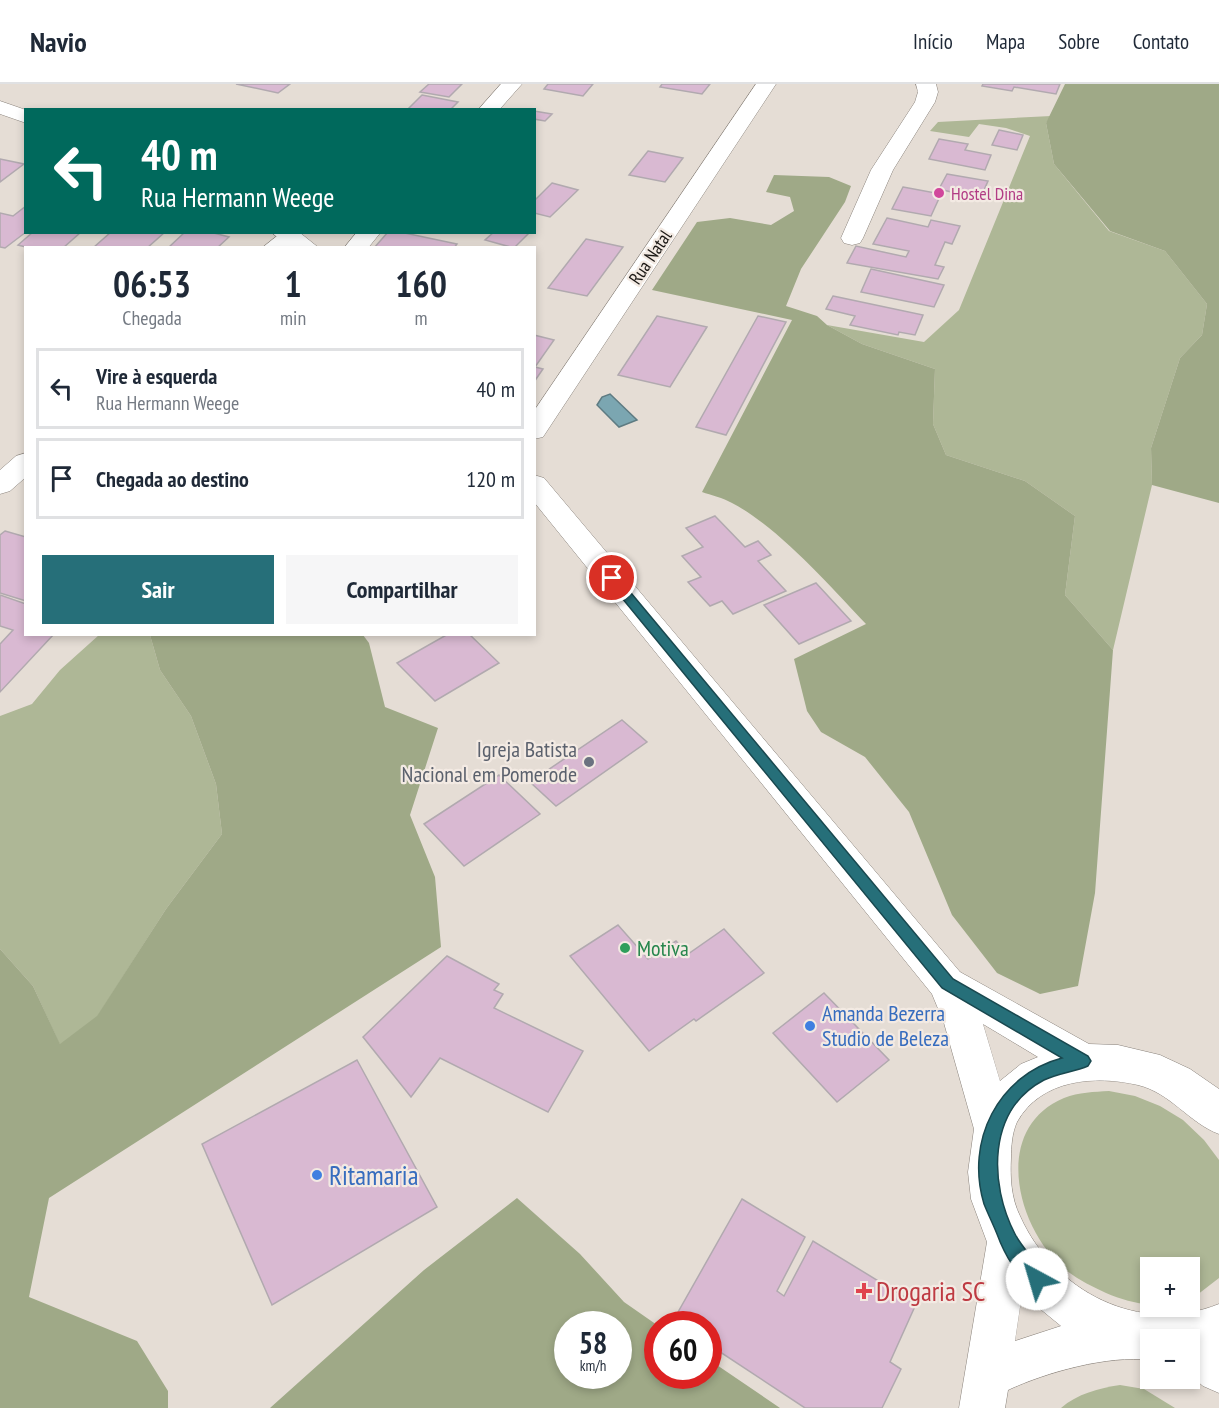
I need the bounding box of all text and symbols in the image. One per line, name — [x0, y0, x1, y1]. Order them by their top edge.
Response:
text: Navio — [30, 23, 87, 60]
text: Início — [913, 28, 953, 55]
text: Mapa — [986, 28, 1025, 55]
text: Sobre — [1058, 28, 1100, 55]
text: Contato — [1133, 28, 1189, 55]
text: 40 m — [141, 127, 218, 182]
icon: left — [42, 132, 120, 210]
text: Rua Hermann Weege — [141, 180, 334, 214]
place label: Hostel Dina — [951, 182, 1023, 205]
marker: Hostel Dina — [932, 186, 946, 200]
street label: Rua Natal — [623, 225, 677, 289]
text: 06:53 — [113, 260, 191, 307]
text: 1 — [284, 260, 302, 307]
text: 160 — [395, 260, 447, 307]
text: Chegada — [122, 305, 182, 331]
text: min — [280, 305, 306, 331]
text: m — [415, 305, 428, 331]
text: Vire à esquerda — [96, 362, 217, 390]
icon: left — [45, 372, 78, 405]
text: 40 m — [476, 375, 515, 403]
text: Rua Hermann Weege — [96, 390, 239, 416]
icon: arrive — [45, 462, 78, 495]
text: Chegada ao destino — [96, 465, 249, 493]
text: 120 m — [466, 465, 515, 493]
pin — [586, 552, 637, 603]
button: Sair — [42, 555, 274, 624]
button: Compartilhar — [286, 555, 518, 624]
icon: arrive — [595, 561, 628, 594]
place label: Igreja Batista Nacional em Pomerode — [402, 735, 577, 788]
marker: Igreja Batista Nacional em Pomerode — [582, 755, 596, 769]
place label: Motiva — [637, 934, 689, 962]
marker: Motiva — [618, 941, 632, 955]
place label: Amanda Bezerra Studio de Beleza — [822, 999, 949, 1052]
marker: Amanda Bezerra Studio de Beleza — [803, 1019, 817, 1033]
place label: Ritamaria — [329, 1158, 418, 1192]
marker: Ritamaria — [310, 1168, 324, 1182]
position arrow — [1005, 1247, 1069, 1311]
map controls — [1140, 1257, 1200, 1389]
button: + — [1140, 1257, 1200, 1317]
place label: Drogaria SC — [876, 1274, 985, 1308]
marker: Drogaria SC — [857, 1284, 871, 1298]
speed limit sign: 60 — [644, 1311, 722, 1389]
text: 58 — [579, 1323, 607, 1362]
button: − — [1140, 1329, 1200, 1389]
text: km/h — [580, 1356, 606, 1375]

